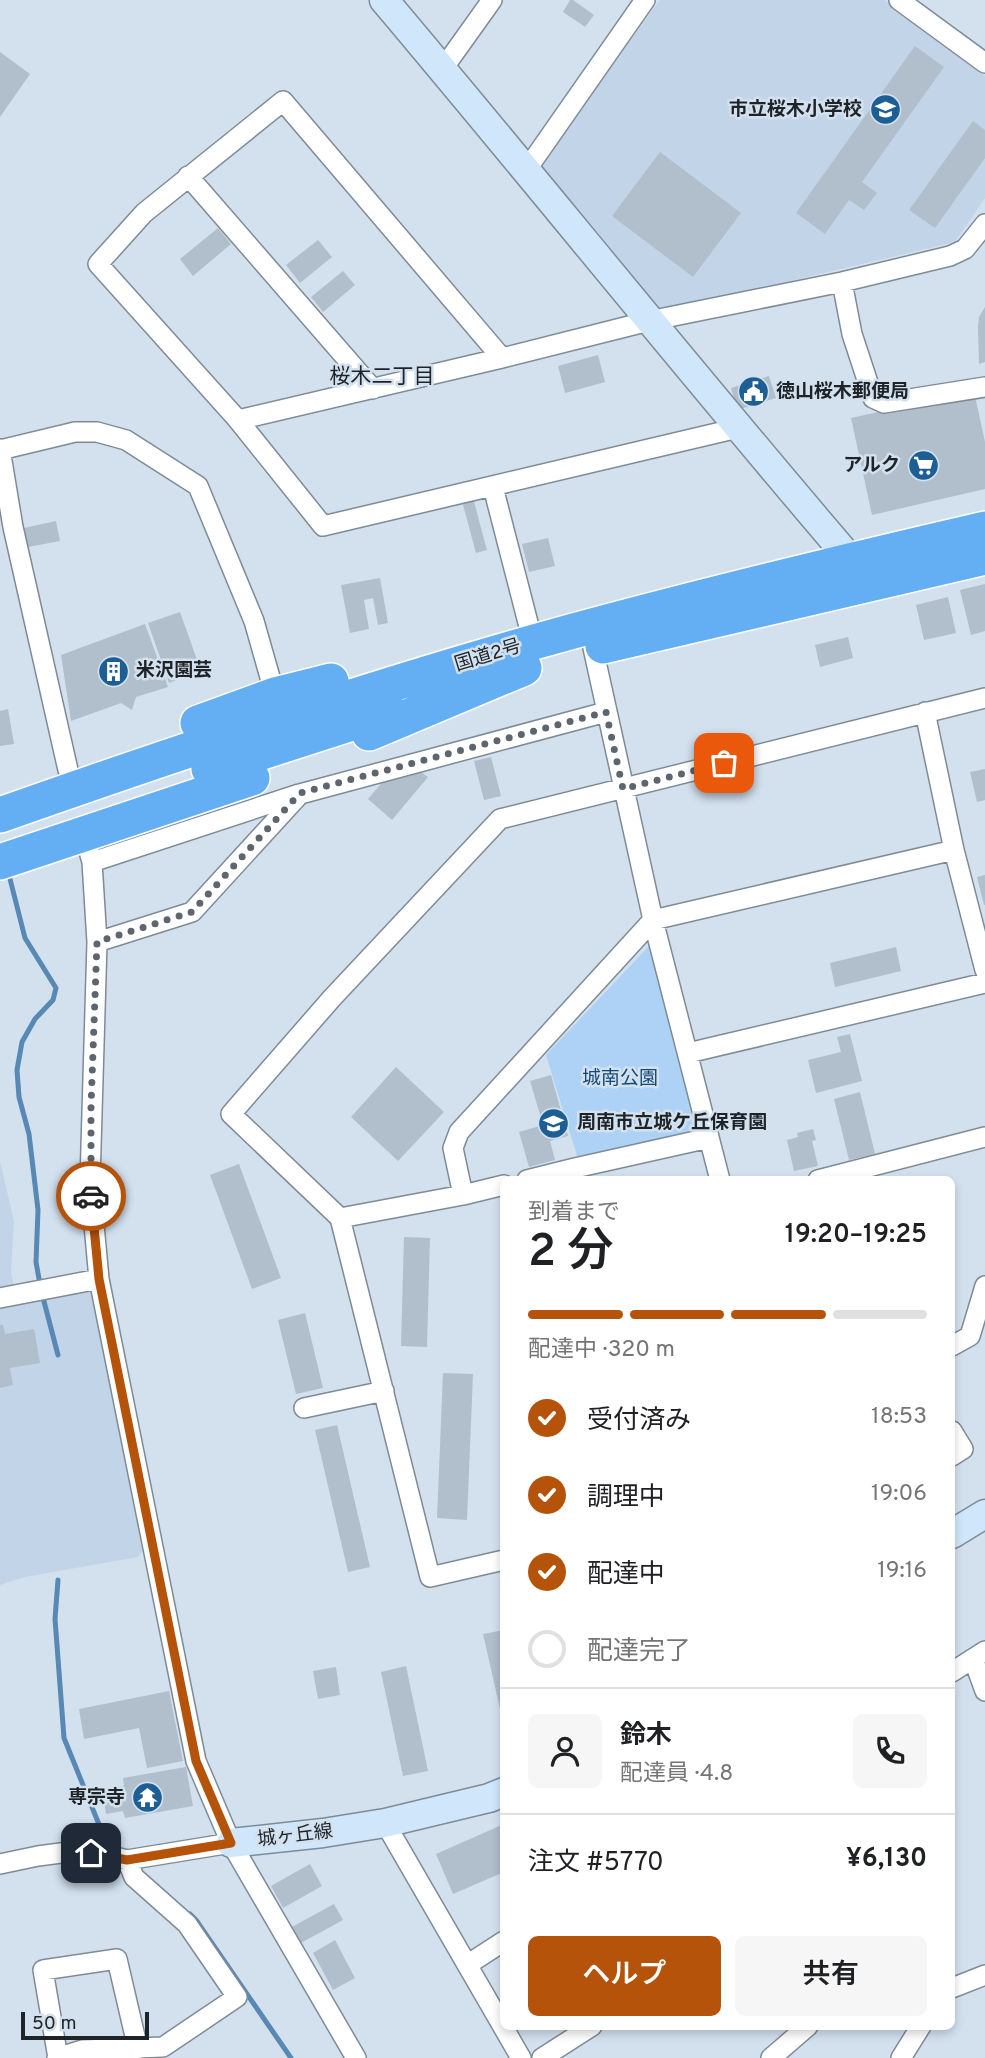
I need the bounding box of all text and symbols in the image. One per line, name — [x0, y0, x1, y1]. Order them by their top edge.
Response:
school or university icon: 市立桜木小学校 — [868, 93, 902, 127]
place label: 市立桜木小学校 — [729, 98, 862, 122]
district label: 桜木二丁目 — [330, 364, 435, 391]
public building icon: 徳山桜木郵便局 — [736, 375, 770, 409]
place label: 徳山桜木郵便局 — [776, 380, 909, 404]
supermarket icon: アルク — [906, 449, 940, 483]
place label: アルク — [843, 454, 900, 478]
street label: 国道2号 — [452, 634, 524, 678]
building icon: 米沢園芸 — [96, 654, 130, 688]
place label: 米沢園芸 — [136, 659, 212, 683]
pin — [694, 733, 754, 793]
icon: bag — [705, 744, 743, 782]
park label: 城南公園 — [582, 1067, 658, 1091]
school or university icon: 周南市立城ケ丘保育園 — [537, 1106, 571, 1140]
place label: 周南市立城ケ丘保育園 — [577, 1111, 767, 1135]
courier — [56, 1161, 126, 1231]
icon: car — [72, 1177, 110, 1215]
text: 到着まで — [528, 1199, 620, 1228]
text: 19:20–19:25 — [785, 1219, 927, 1252]
text: 2 分 — [528, 1224, 613, 1283]
text: 配達中 · 320 m — [528, 1336, 675, 1365]
icon: check — [528, 1399, 566, 1437]
text: 18:53 — [871, 1403, 927, 1432]
text: 受付済み — [587, 1405, 691, 1438]
icon: check — [528, 1476, 566, 1514]
text: 19:06 — [871, 1480, 927, 1509]
text: 調理中 — [587, 1482, 665, 1515]
icon: check — [528, 1553, 566, 1591]
text: 19:16 — [877, 1557, 927, 1586]
text: 配達中 — [587, 1559, 665, 1592]
text: 配達完了 — [587, 1636, 691, 1669]
button: person — [528, 1714, 602, 1788]
button: phone — [853, 1714, 927, 1788]
text: 鈴木 — [620, 1720, 672, 1753]
text: 配達員 · 4.8 — [620, 1760, 733, 1789]
temple icon: 専宗寺 — [131, 1781, 165, 1815]
place label: 専宗寺 — [68, 1786, 125, 1810]
street label: 城ヶ丘線 — [256, 1819, 334, 1853]
pin — [61, 1823, 121, 1883]
icon: home — [72, 1834, 110, 1872]
text: ¥6,130 — [846, 1843, 927, 1876]
text: 注文 #5770 — [528, 1847, 664, 1880]
button: ヘルプ — [528, 1936, 721, 2016]
button: 共有 — [735, 1936, 927, 2016]
scale bar — [21, 2009, 149, 2041]
text: 50 m — [32, 2012, 77, 2036]

